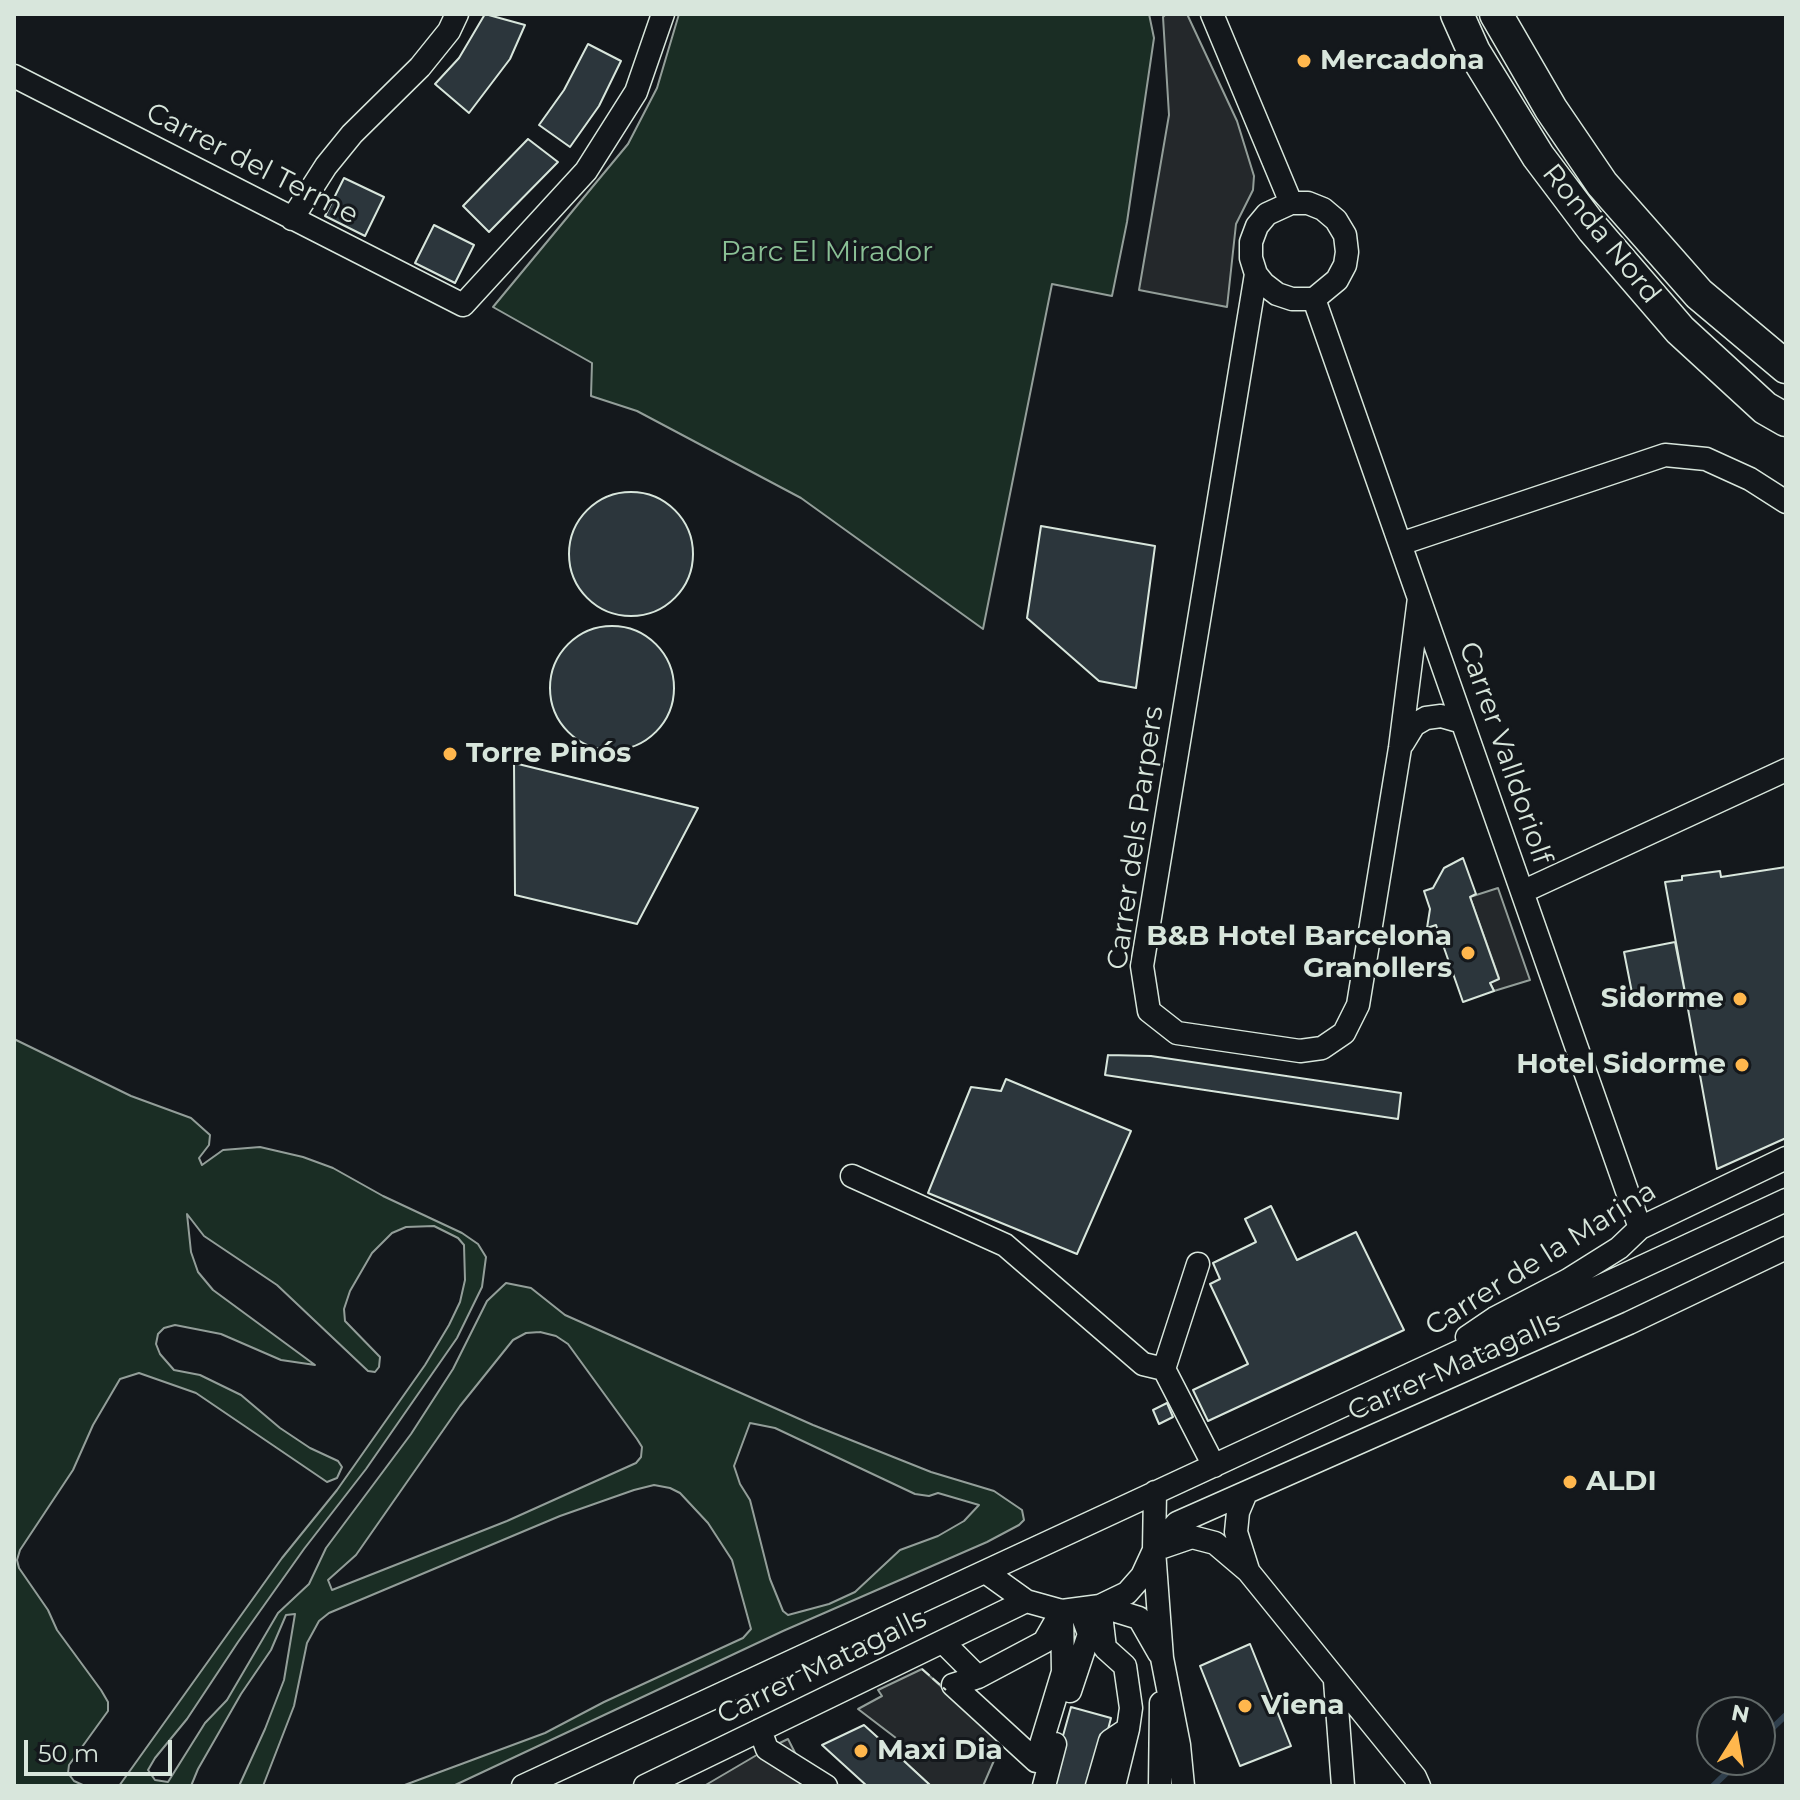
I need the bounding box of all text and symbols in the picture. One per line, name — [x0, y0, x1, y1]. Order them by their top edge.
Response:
place label: Mercadona — [1320, 44, 1485, 78]
marker: Mercadona — [1295, 52, 1313, 70]
street label: Carrer del Terme — [140, 96, 364, 232]
street label: Ronda Nord — [1535, 157, 1667, 311]
park label: Parc El Mirador — [721, 236, 933, 270]
street label: Carrer Valldoriolf — [1451, 637, 1559, 869]
street label: Carrer dels Parpers — [1101, 704, 1171, 972]
place label: Torre Pinós — [466, 737, 631, 771]
marker: Torre Pinós — [441, 745, 459, 763]
place label: B&B Hotel Barcelona Granollers — [1146, 920, 1452, 986]
marker: B&B Hotel Barcelona Granollers — [1459, 944, 1477, 962]
place label: Sidorme — [1601, 982, 1724, 1016]
marker: Sidorme — [1731, 990, 1749, 1008]
place label: Hotel Sidorme — [1516, 1048, 1726, 1082]
marker: Hotel Sidorme — [1733, 1056, 1751, 1074]
street label: Carrer de la Marina — [1420, 1174, 1662, 1344]
street label: Carrer Matagalls — [1343, 1305, 1565, 1429]
place label: ALDI — [1586, 1465, 1657, 1499]
marker: ALDI — [1561, 1473, 1579, 1491]
street label: Carrer Matagalls — [712, 1602, 932, 1732]
place label: Viena — [1261, 1689, 1344, 1723]
north arrow — [1696, 1696, 1776, 1776]
marker: Viena — [1236, 1697, 1254, 1715]
text: N — [1729, 1699, 1752, 1729]
scale bar — [28, 1724, 176, 1774]
place label: Maxi Dia — [877, 1734, 1003, 1768]
text: 50 m — [38, 1739, 99, 1768]
marker: Maxi Dia — [852, 1742, 870, 1760]

